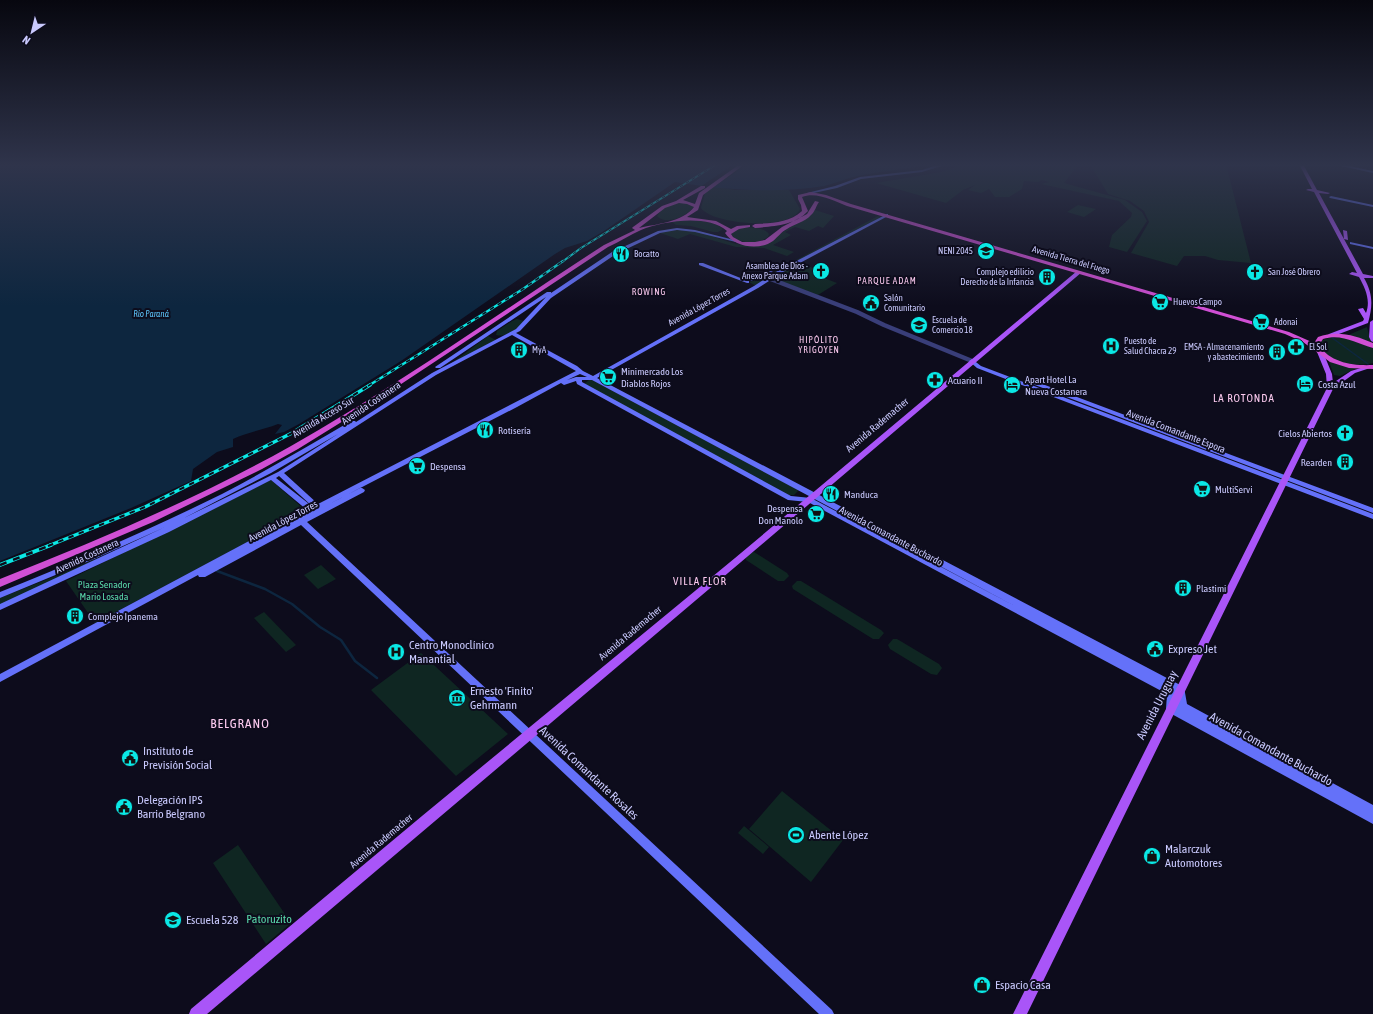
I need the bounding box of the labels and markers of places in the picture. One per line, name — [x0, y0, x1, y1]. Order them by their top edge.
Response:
school or university icon: NENI 2045 — [976, 241, 996, 261]
restaurant icon: Bocatto — [611, 244, 631, 264]
place label: NENI 2045 — [938, 246, 973, 256]
place label: Bocatto — [634, 249, 659, 259]
place label: Asamblea de Dios - Anexo Parque Adam — [742, 261, 809, 281]
church icon: Asamblea de Dios - Anexo Parque Adam — [811, 261, 831, 281]
church icon: San José Obrero — [1245, 262, 1265, 282]
place label: Complejo edilicio Derecho de la Infancia — [960, 267, 1034, 287]
building icon: Complejo edilicio Derecho de la Infancia — [1037, 267, 1057, 287]
place label: San José Obrero — [1268, 267, 1320, 277]
supermarket icon: Huevos Campo — [1150, 292, 1170, 312]
public building icon: Salón Comunitario — [861, 293, 881, 313]
place label: Salón Comunitario — [884, 293, 925, 313]
place label: Huevos Campo — [1173, 297, 1222, 307]
supermarket icon: Adonai — [1251, 312, 1271, 332]
school or university icon: Escuela de Comercio 18 — [909, 315, 929, 335]
place label: Escuela de Comercio 18 — [932, 315, 973, 335]
place label: Adonai — [1274, 317, 1298, 327]
hospital icon: Puesto de Salud Chacra 29 — [1101, 336, 1121, 356]
place label: Puesto de Salud Chacra 29 — [1124, 336, 1176, 356]
pharmacy icon: El Sol — [1286, 337, 1306, 357]
building icon: MyA — [509, 340, 529, 360]
place label: EMSA - Almacenamiento y abastecimiento — [1184, 342, 1264, 362]
building icon: EMSA - Almacenamiento y abastecimiento — [1267, 342, 1287, 362]
place label: El Sol — [1309, 342, 1327, 352]
place label: MyA — [532, 345, 547, 355]
place label: Minimercado Los Diablos Rojos — [621, 366, 684, 389]
supermarket icon: Minimercado Los Diablos Rojos — [598, 367, 618, 387]
pharmacy icon: Acuario II — [925, 370, 945, 390]
place label: Apart Hotel La Nueva Costanera — [1025, 374, 1088, 397]
hotel icon: Costa Azul — [1295, 374, 1315, 394]
place label: Acuario II — [948, 375, 983, 386]
hotel icon: Apart Hotel La Nueva Costanera — [1002, 375, 1022, 395]
place label: Costa Azul — [1318, 379, 1356, 390]
restaurant icon: Rotisería — [475, 420, 495, 440]
church icon: Cielos Abiertos — [1335, 423, 1355, 443]
place label: Rotisería — [498, 425, 531, 436]
place label: Cielos Abiertos — [1278, 428, 1332, 439]
building icon: Rearden — [1335, 452, 1355, 472]
supermarket icon: Despensa — [407, 456, 427, 476]
place label: Rearden — [1301, 457, 1332, 468]
place label: Despensa — [430, 461, 466, 472]
supermarket icon: MultiServi — [1192, 479, 1212, 499]
restaurant icon: Manduca — [821, 484, 841, 504]
place label: MultiServi — [1215, 484, 1252, 495]
place label: Manduca — [844, 489, 878, 500]
place label: Despensa Don Manolo — [758, 503, 803, 526]
supermarket icon: Despensa Don Manolo — [806, 504, 826, 524]
building icon: Plastimi — [1173, 578, 1193, 598]
place label: Plastimi — [1196, 583, 1226, 594]
building icon: Complejo Ipanema — [65, 606, 85, 626]
place label: Complejo Ipanema — [88, 611, 158, 622]
place label: Centro Monoclínico Manantial — [409, 638, 494, 666]
public building icon: Expreso Jet — [1145, 639, 1165, 659]
hospital icon: Centro Monoclínico Manantial — [386, 642, 406, 662]
place label: Expreso Jet — [1168, 642, 1217, 656]
place label: Ernesto 'Finito' Gehrmann — [470, 684, 533, 712]
museum icon: Ernesto 'Finito' Gehrmann — [447, 688, 467, 708]
place label: Instituto de Previsión Social — [143, 744, 213, 772]
public building icon: Instituto de Previsión Social — [120, 748, 140, 768]
place label: Delegación IPS Barrio Belgrano — [137, 793, 205, 821]
public building icon: Delegación IPS Barrio Belgrano — [114, 797, 134, 817]
sports icon: Abente López — [786, 825, 806, 845]
place label: Abente López — [809, 828, 869, 842]
place label: Malarczuk Automotores — [1165, 842, 1222, 870]
shop icon: Malarczuk Automotores — [1142, 846, 1162, 866]
school or university icon: Escuela 528 — [163, 910, 183, 930]
place label: Escuela 528 — [186, 913, 239, 927]
shop icon: Espacio Casa — [972, 975, 992, 995]
place label: Espacio Casa — [995, 978, 1051, 992]

